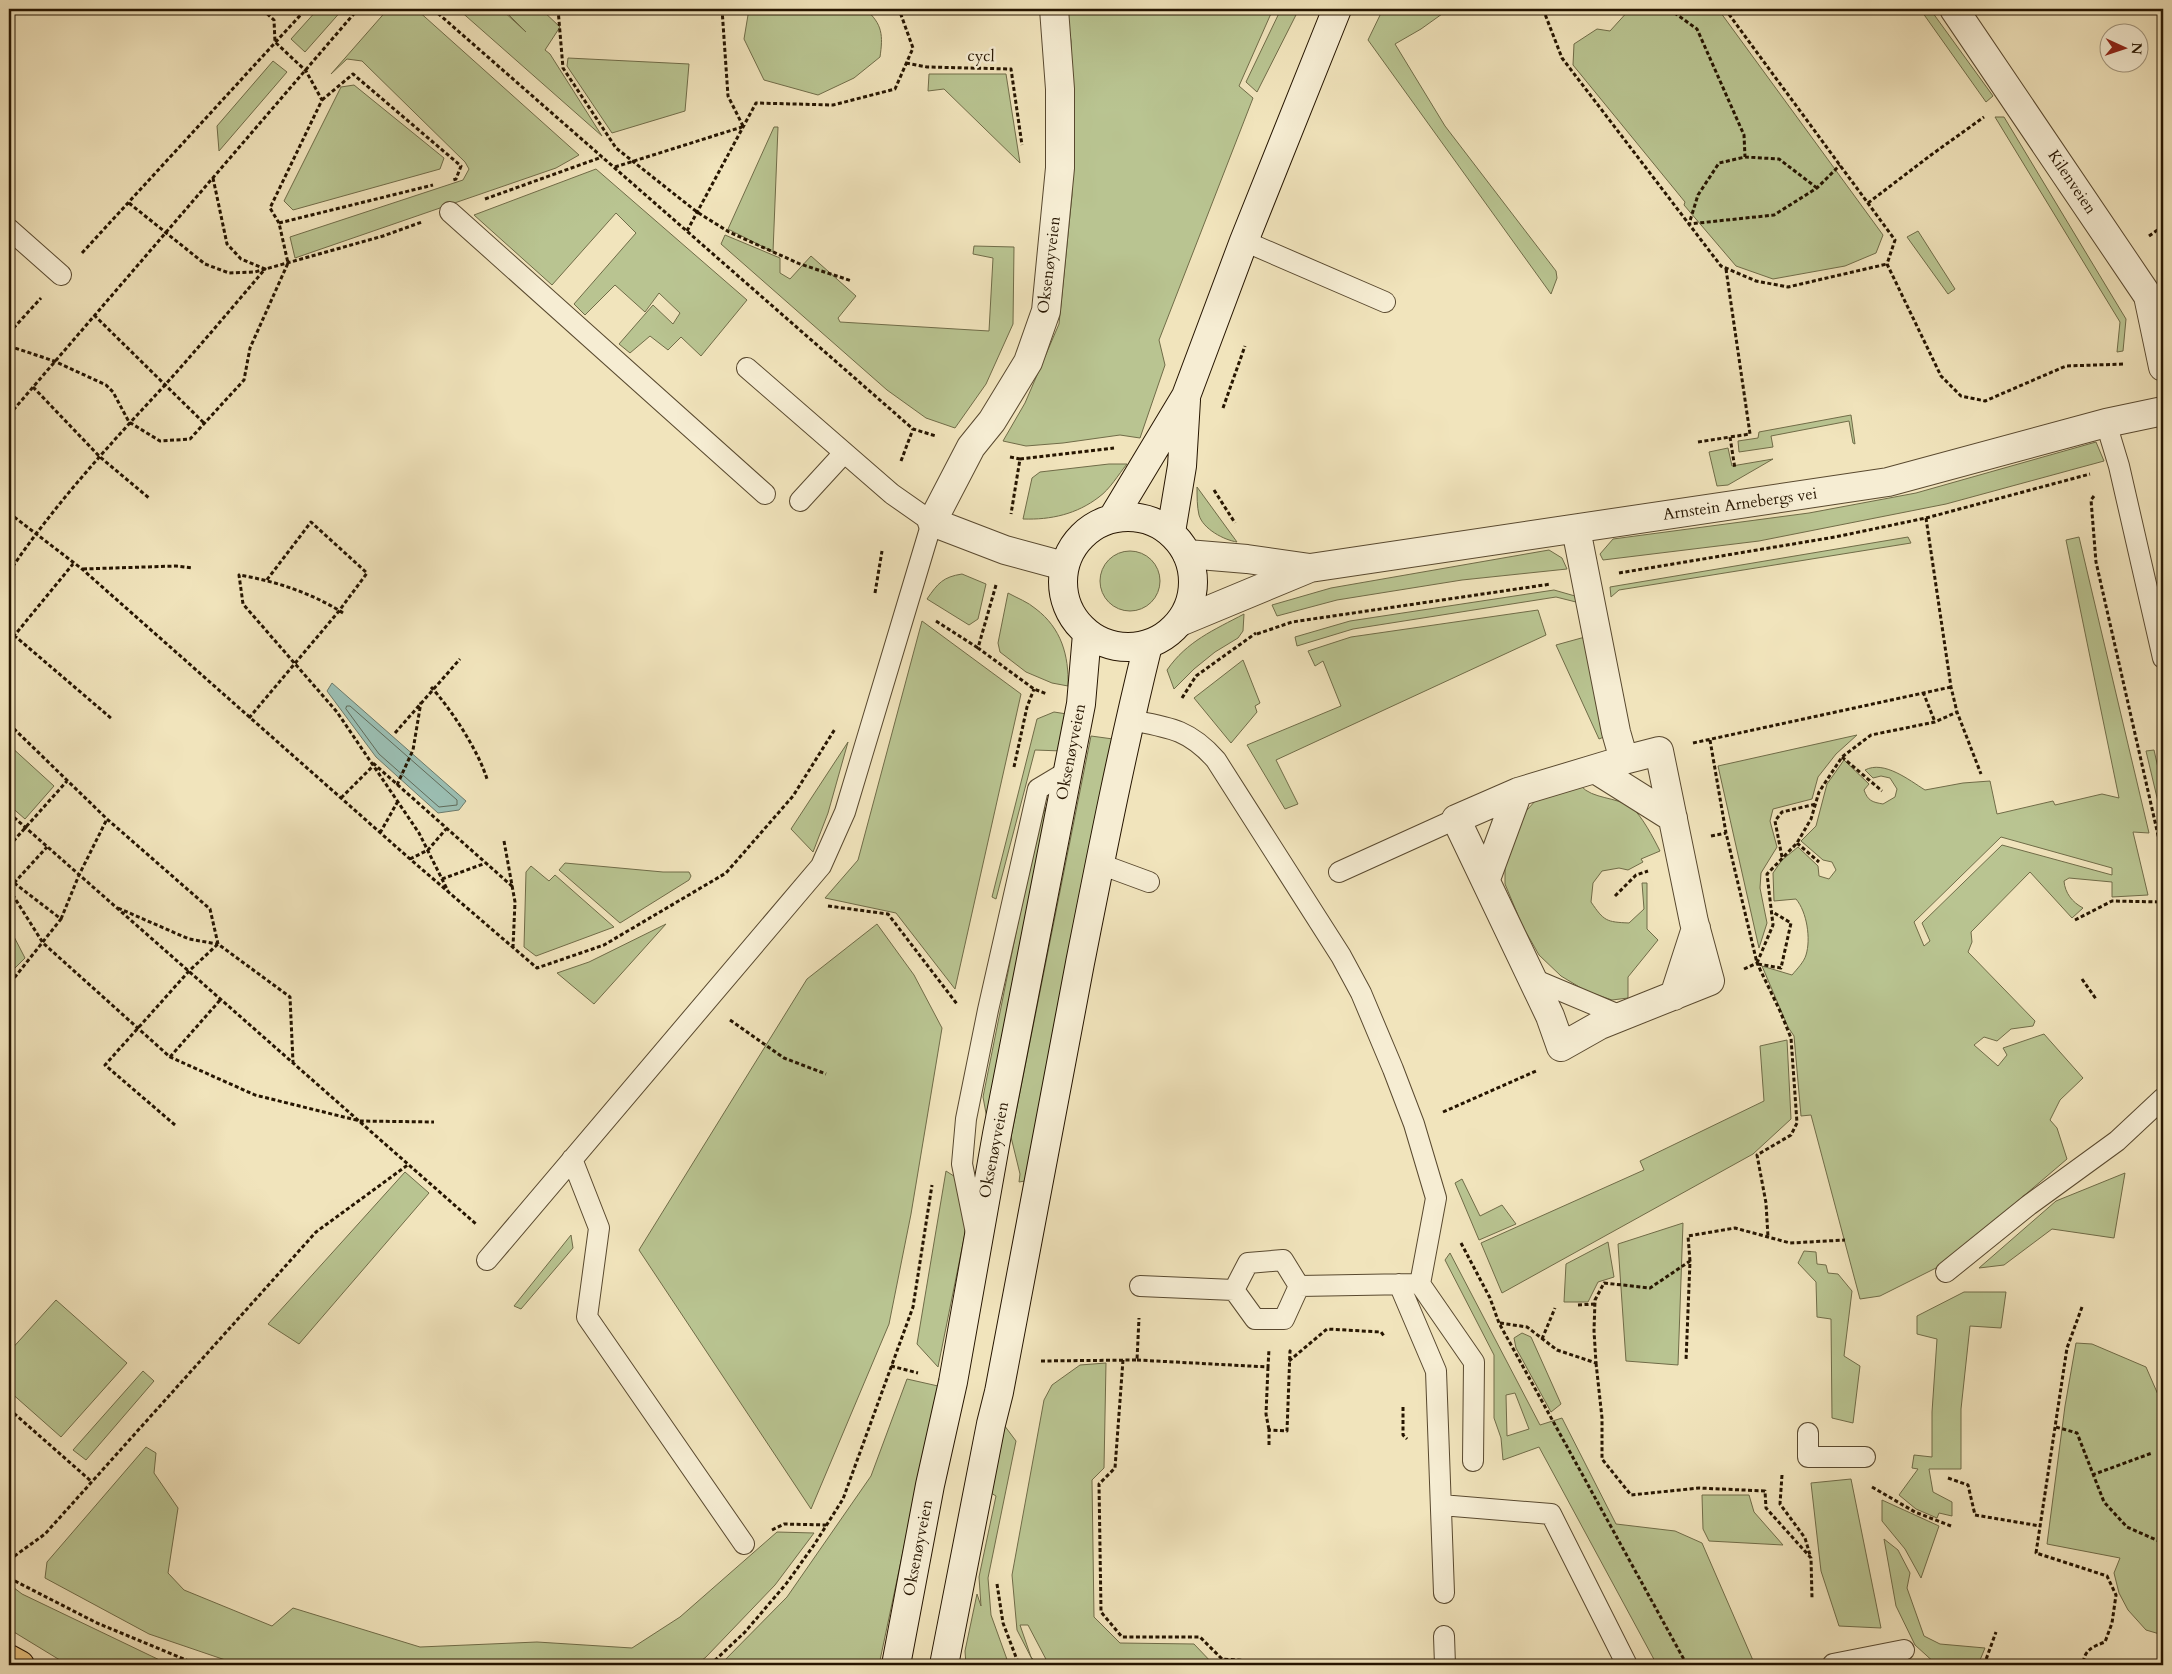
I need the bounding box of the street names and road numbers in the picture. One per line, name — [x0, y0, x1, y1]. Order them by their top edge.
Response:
street label: cycl — [967, 45, 995, 67]
street label: Kilenveien — [2042, 146, 2102, 218]
street label: Oksenøyveien — [1032, 215, 1066, 315]
street label: Arnstein Arnebergs vei — [1661, 482, 1819, 526]
street label: Oksenøyveien — [1051, 702, 1091, 802]
street label: Oksenøyveien — [974, 1100, 1014, 1200]
street label: Oksenøyveien — [898, 1498, 938, 1598]

